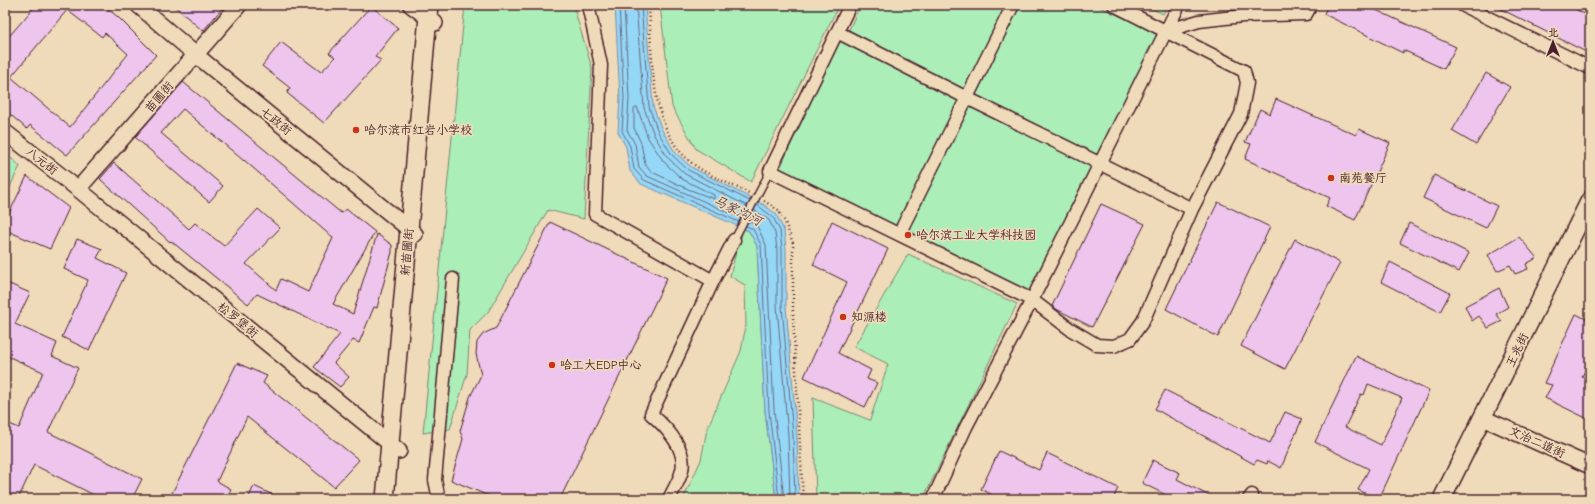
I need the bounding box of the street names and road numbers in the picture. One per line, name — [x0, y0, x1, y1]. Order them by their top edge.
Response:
street label: 苗圃街 — [142, 79, 176, 115]
street label: 七政街 — [258, 104, 294, 138]
street label: 八元街 — [24, 144, 60, 178]
street label: 新苗圃街 — [398, 227, 416, 277]
street label: 松罗堡街 — [215, 299, 261, 341]
street label: 王兆街 — [1503, 331, 1531, 369]
street label: 文治二道街 — [1507, 423, 1567, 461]

